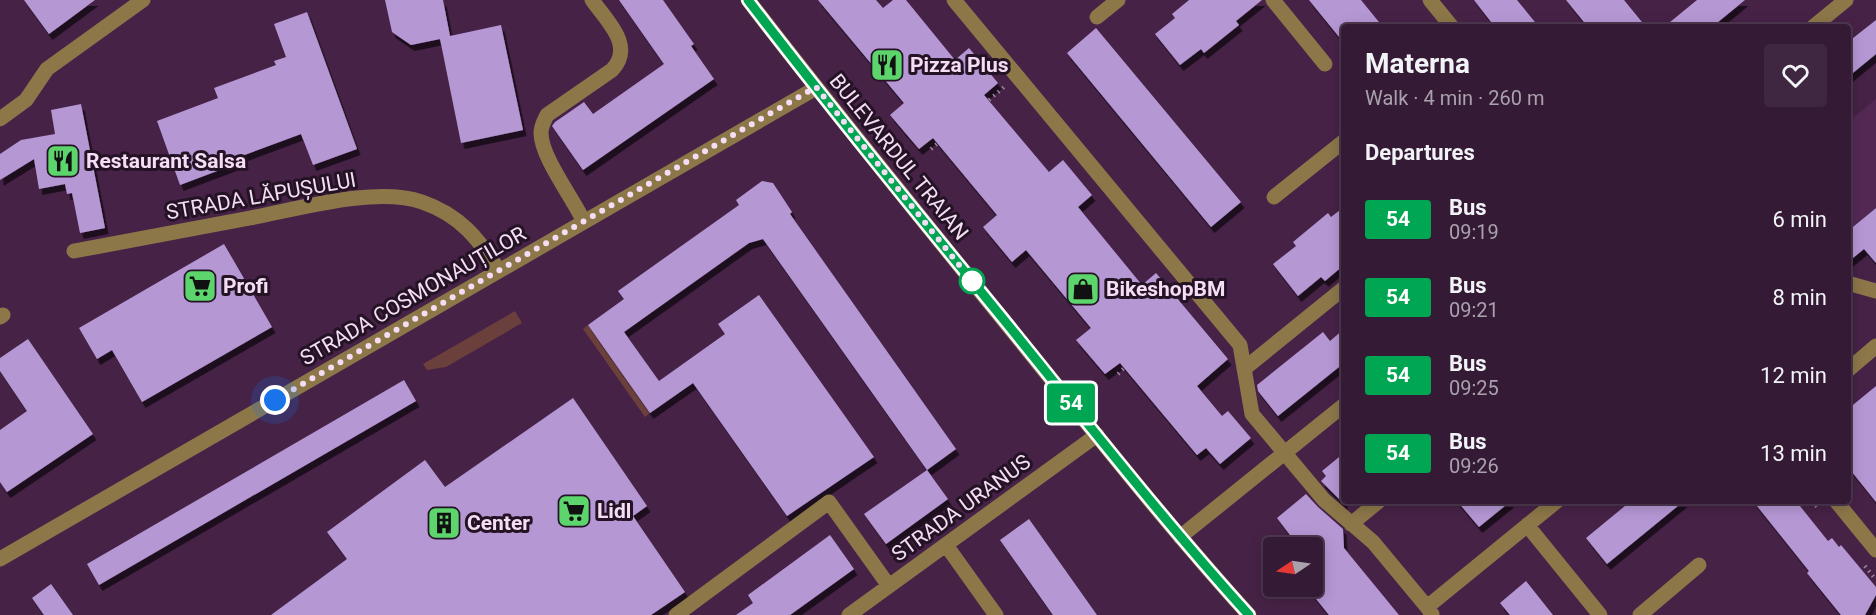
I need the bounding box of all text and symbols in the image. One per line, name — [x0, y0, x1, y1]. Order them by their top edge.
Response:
button: heart — [1764, 44, 1827, 107]
restaurant icon: Pizza Plus — [869, 47, 905, 83]
text: Materna — [1365, 47, 1470, 80]
place label: Pizza Plus — [910, 53, 1009, 77]
street label: BULEVARDUL TRAIAN — [825, 69, 973, 245]
text: Walk · 4 min · 260 m — [1365, 86, 1544, 110]
text: Departures — [1365, 140, 1475, 165]
restaurant icon: Restaurant Salsa — [45, 143, 81, 179]
place label: Restaurant Salsa — [86, 149, 246, 173]
street label: STRADA LĂPUȘULUI — [164, 167, 358, 225]
text: Bus — [1449, 195, 1487, 220]
text: 54 — [1386, 207, 1410, 231]
text: 6 min — [1772, 207, 1827, 232]
text: 09:19 — [1449, 220, 1499, 244]
street label: STRADA COSMONAUȚILOR — [296, 222, 530, 371]
supermarket icon: Profi — [182, 268, 218, 304]
unlabelled marker — [959, 268, 985, 294]
shop icon: BikeshopBM — [1065, 271, 1101, 307]
text: Bus — [1449, 273, 1487, 298]
place label: Profi — [223, 274, 269, 298]
place label: BikeshopBM — [1106, 277, 1225, 301]
text: 54 — [1386, 285, 1410, 309]
text: 8 min — [1772, 285, 1827, 310]
text: 09:21 — [1449, 298, 1499, 322]
text: Bus — [1449, 351, 1487, 376]
text: 54 — [1386, 363, 1410, 387]
text: 12 min — [1760, 363, 1827, 388]
text: 09:25 — [1449, 376, 1499, 400]
line badge: 54 — [1044, 384, 1098, 422]
your location — [260, 385, 290, 415]
text: 54 — [1059, 391, 1083, 415]
text: Bus — [1449, 429, 1487, 454]
text: 54 — [1386, 441, 1410, 465]
text: 13 min — [1760, 441, 1827, 466]
street label: STRADA URANUS — [887, 450, 1035, 566]
text: 09:26 — [1449, 454, 1499, 478]
supermarket icon: Lidl — [556, 493, 592, 529]
place label: Lidl — [597, 499, 631, 523]
building icon: Center — [426, 505, 462, 541]
place label: Center — [467, 511, 530, 535]
north arrow — [1263, 537, 1323, 597]
map controls — [1263, 537, 1323, 597]

